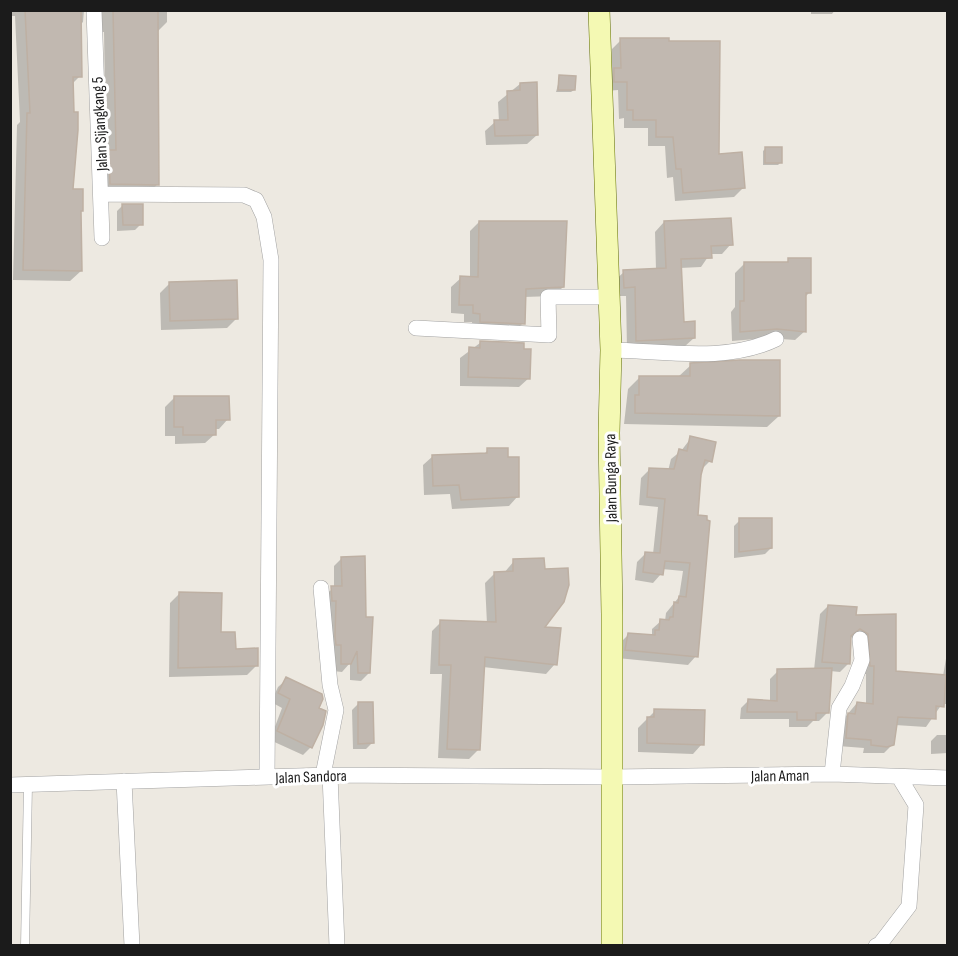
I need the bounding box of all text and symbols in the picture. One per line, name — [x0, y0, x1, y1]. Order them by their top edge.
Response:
street label: Jalan Sijangkang 5 — [89, 76, 113, 173]
street label: Jalan Bunga Raya — [601, 433, 622, 524]
street label: Jalan Aman — [750, 766, 809, 787]
street label: Jalan Sandora — [274, 767, 347, 788]

